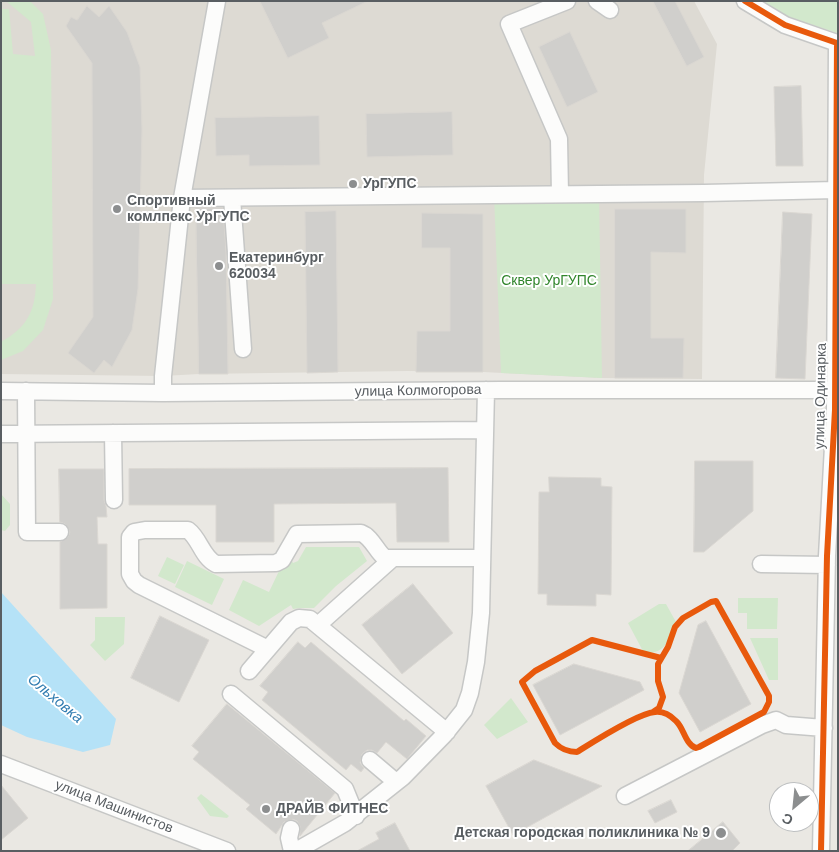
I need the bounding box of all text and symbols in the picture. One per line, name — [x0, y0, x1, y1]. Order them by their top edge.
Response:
place label: УрГУПС — [363, 176, 417, 192]
marker: УрГУПС — [347, 178, 359, 190]
place label: Спортивный комлпекс УрГУПС — [127, 193, 250, 226]
marker: Спортивный комлпекс УрГУПС — [111, 203, 123, 215]
place label: Екатеринбург 620034 — [229, 250, 324, 282]
marker: Екатеринбург 620034 — [213, 260, 225, 272]
park label: Сквер УрГУПС — [501, 273, 597, 289]
street label: улица Одинарка — [812, 343, 830, 449]
street label: улица Колмогорова — [354, 381, 482, 401]
water label: Ольховка — [24, 671, 86, 727]
street label: улица Машинистов — [53, 777, 175, 837]
north arrow — [769, 782, 819, 832]
place label: ДРАЙВ ФИТНЕС — [276, 801, 388, 817]
marker: ДРАЙВ ФИТНЕС — [260, 803, 272, 815]
text: С — [779, 810, 796, 829]
place label: Детская городская поликлиника № 9 — [455, 825, 710, 841]
marker: Детская городская поликлиника № 9 — [714, 826, 728, 840]

